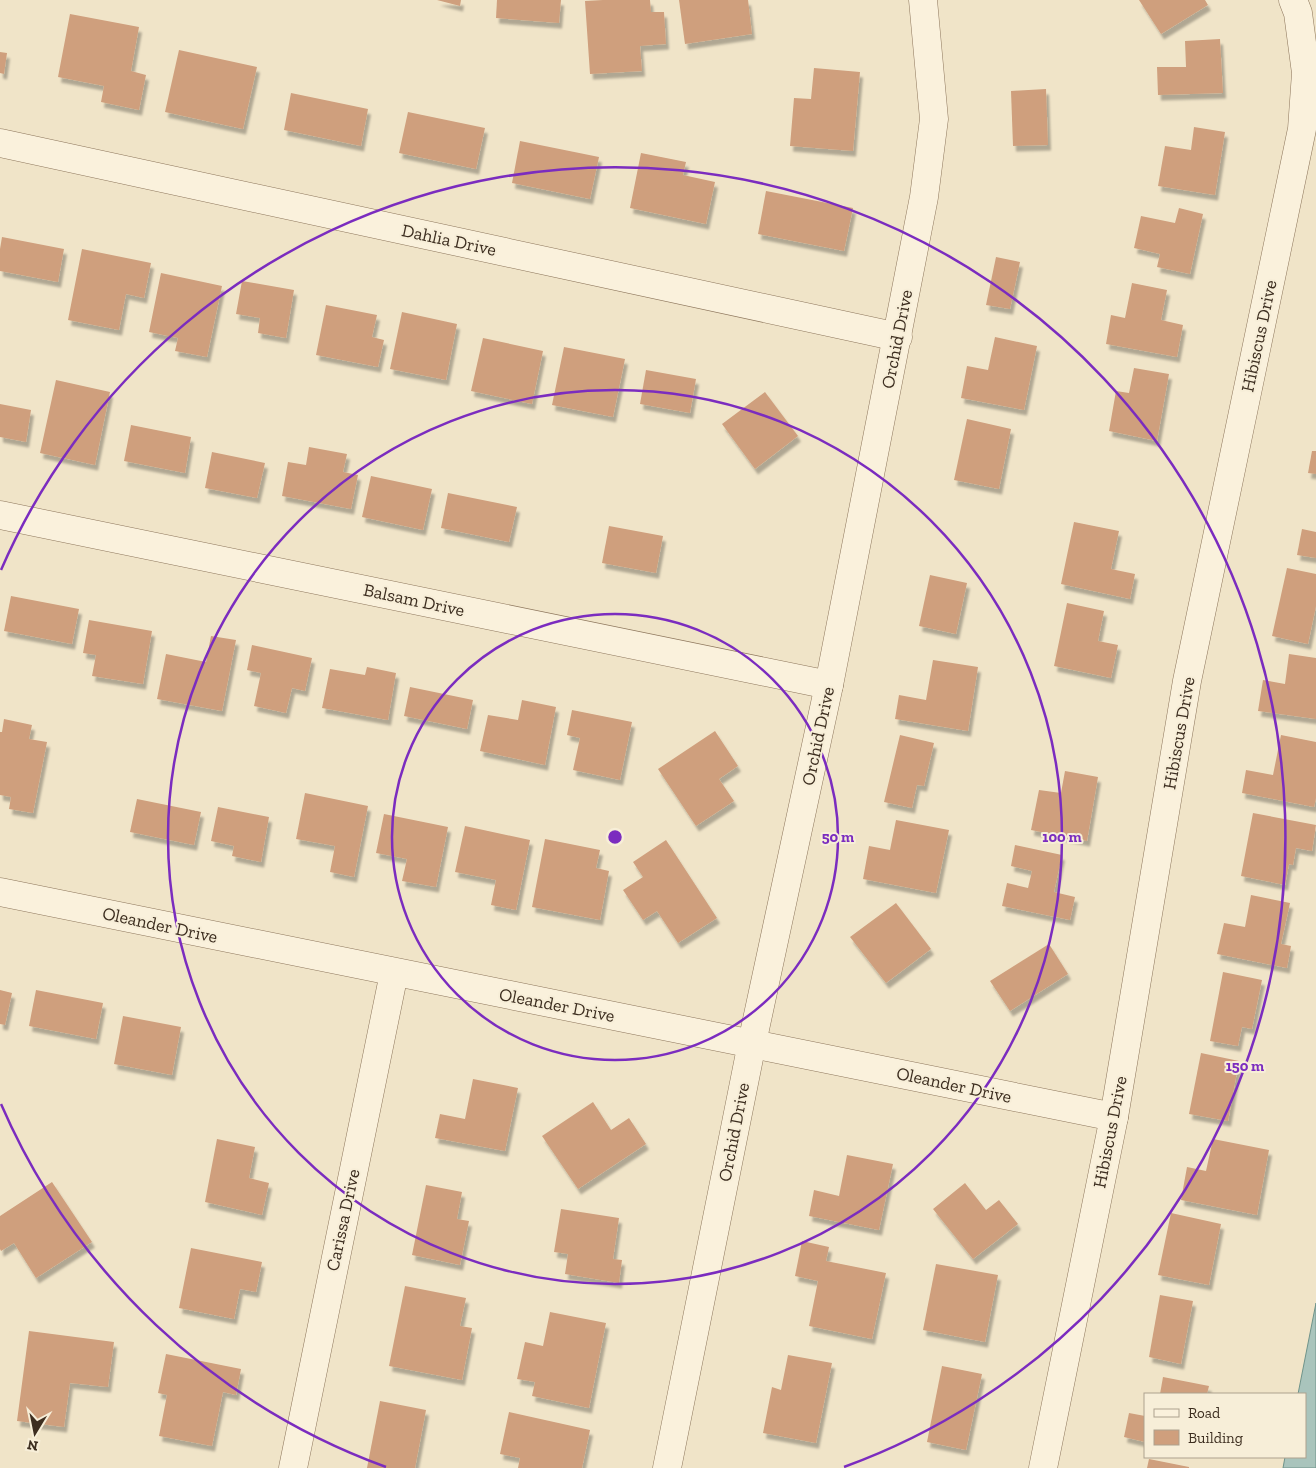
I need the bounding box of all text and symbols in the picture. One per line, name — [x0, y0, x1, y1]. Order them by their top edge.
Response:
street label: Dahlia Drive — [400, 219, 498, 261]
street label: Hibiscus Drive — [1236, 278, 1282, 394]
street label: Orchid Drive — [877, 288, 917, 390]
street label: Balsam Drive — [361, 579, 467, 621]
street label: Hibiscus Drive — [1158, 675, 1200, 791]
street label: Orchid Drive — [797, 685, 839, 787]
centre of rings — [606, 828, 624, 846]
text: 50 m — [822, 828, 854, 846]
text: 100 m — [1042, 828, 1082, 846]
street label: Oleander Drive — [100, 902, 220, 948]
street label: Oleander Drive — [497, 983, 617, 1027]
text: 150 m — [1226, 1057, 1264, 1075]
street label: Oleander Drive — [894, 1062, 1014, 1108]
street label: Hibiscus Drive — [1088, 1074, 1132, 1190]
street label: Orchid Drive — [714, 1081, 754, 1183]
street label: Carissa Drive — [321, 1167, 365, 1273]
legend — [1144, 1393, 1306, 1458]
text: Road — [1188, 1404, 1221, 1422]
north arrow — [10, 1408, 60, 1458]
text: Building — [1188, 1429, 1243, 1447]
text: N — [26, 1436, 40, 1455]

